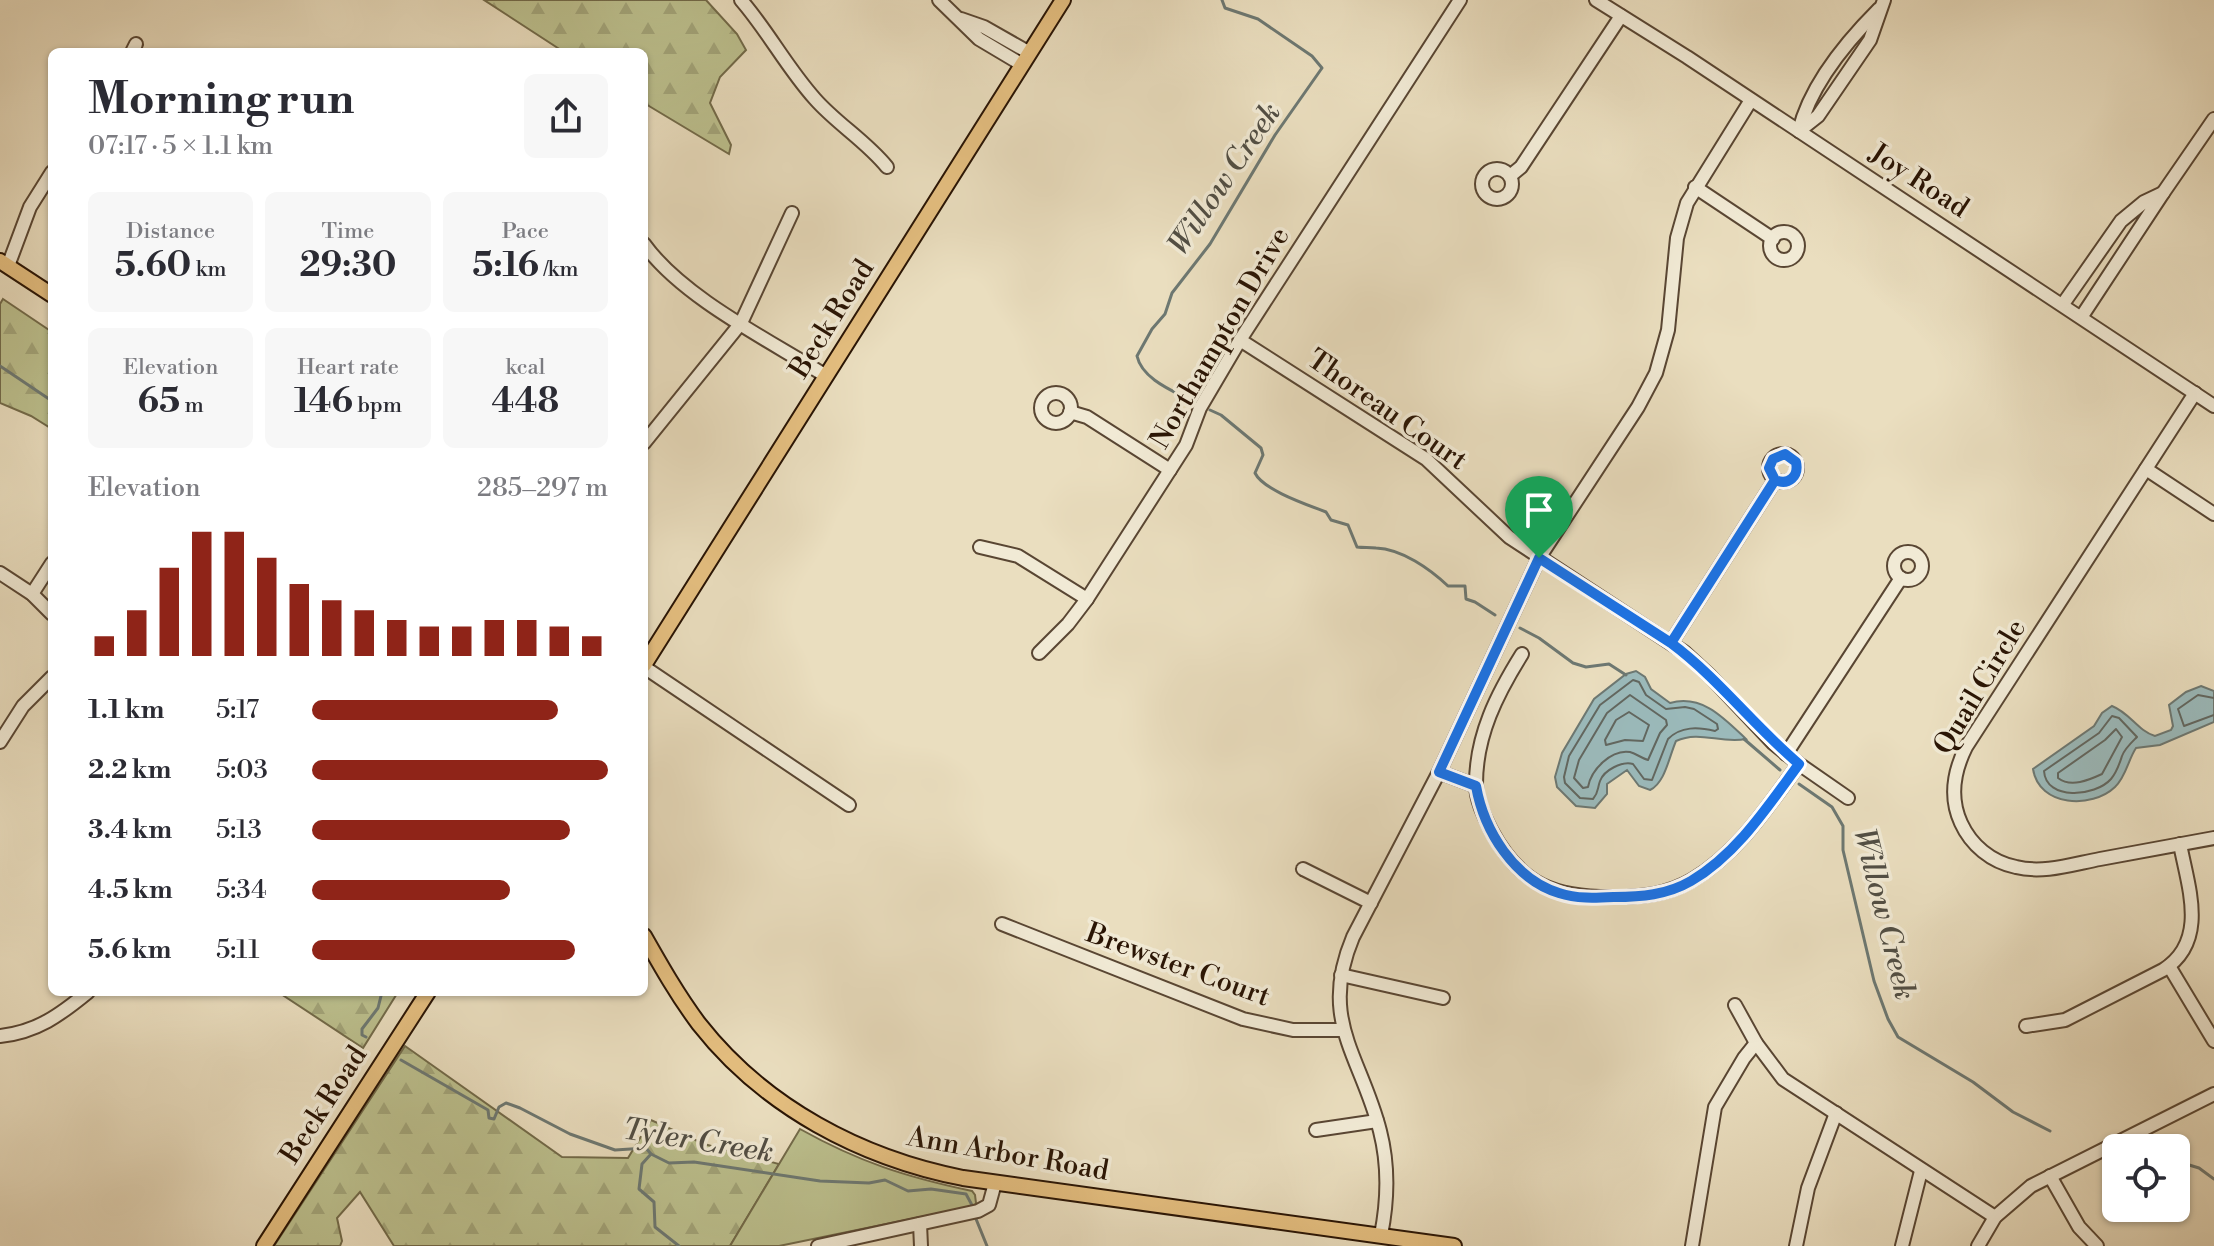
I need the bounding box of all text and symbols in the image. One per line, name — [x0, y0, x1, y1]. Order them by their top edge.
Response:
text: Morning run — [88, 72, 354, 127]
button: share — [524, 74, 608, 158]
water label: Willow Creek — [1160, 95, 1290, 263]
text: 07:17 · 5 × 1.1 km — [88, 130, 273, 162]
street label: Joy Road — [1862, 135, 1975, 226]
text: Distance — [126, 218, 215, 245]
text: Time — [322, 218, 374, 245]
text: Pace — [502, 218, 549, 245]
street label: Northampton Drive — [1142, 221, 1298, 455]
text: 5.60 — [115, 245, 191, 287]
text: 29:30 — [299, 245, 397, 287]
text: 5:16 — [472, 245, 539, 287]
street label: Beck Road — [781, 253, 882, 386]
text: km — [191, 256, 227, 283]
text: /km — [539, 256, 579, 283]
street label: Thoreau Court — [1300, 342, 1474, 478]
text: Elevation — [123, 354, 218, 381]
text: Heart rate — [297, 354, 399, 381]
text: kcal — [505, 354, 545, 381]
text: 65 — [138, 381, 180, 423]
text: 146 — [294, 381, 353, 423]
text: 448 — [491, 381, 559, 423]
text: m — [180, 392, 204, 419]
text: bpm — [353, 392, 402, 419]
text: Elevation — [88, 472, 201, 504]
text: 285–297 m — [477, 472, 608, 504]
pin — [1505, 476, 1573, 558]
icon: arrive — [1517, 488, 1561, 532]
street label: Quail Circle — [1926, 613, 2034, 761]
text: 1.1 km — [88, 694, 164, 726]
text: 5:17 — [216, 694, 259, 726]
text: 2.2 km — [88, 754, 172, 786]
text: 5:03 — [216, 754, 268, 786]
text: 3.4 km — [88, 814, 172, 846]
text: 5:13 — [216, 814, 262, 846]
water label: Willow Creek — [1844, 824, 1924, 1004]
text: 4.5 km — [88, 874, 173, 906]
text: 5:34 — [216, 874, 266, 906]
street label: Brewster Court — [1080, 915, 1275, 1015]
text: 5.6 km — [88, 934, 172, 966]
text: 5:11 — [216, 934, 259, 966]
street label: Beck Road — [272, 1039, 375, 1171]
water label: Tyler Creek — [620, 1110, 776, 1172]
street label: Ann Arbor Road — [904, 1119, 1112, 1189]
map controls — [2102, 1134, 2190, 1222]
button: locate — [2102, 1134, 2190, 1222]

